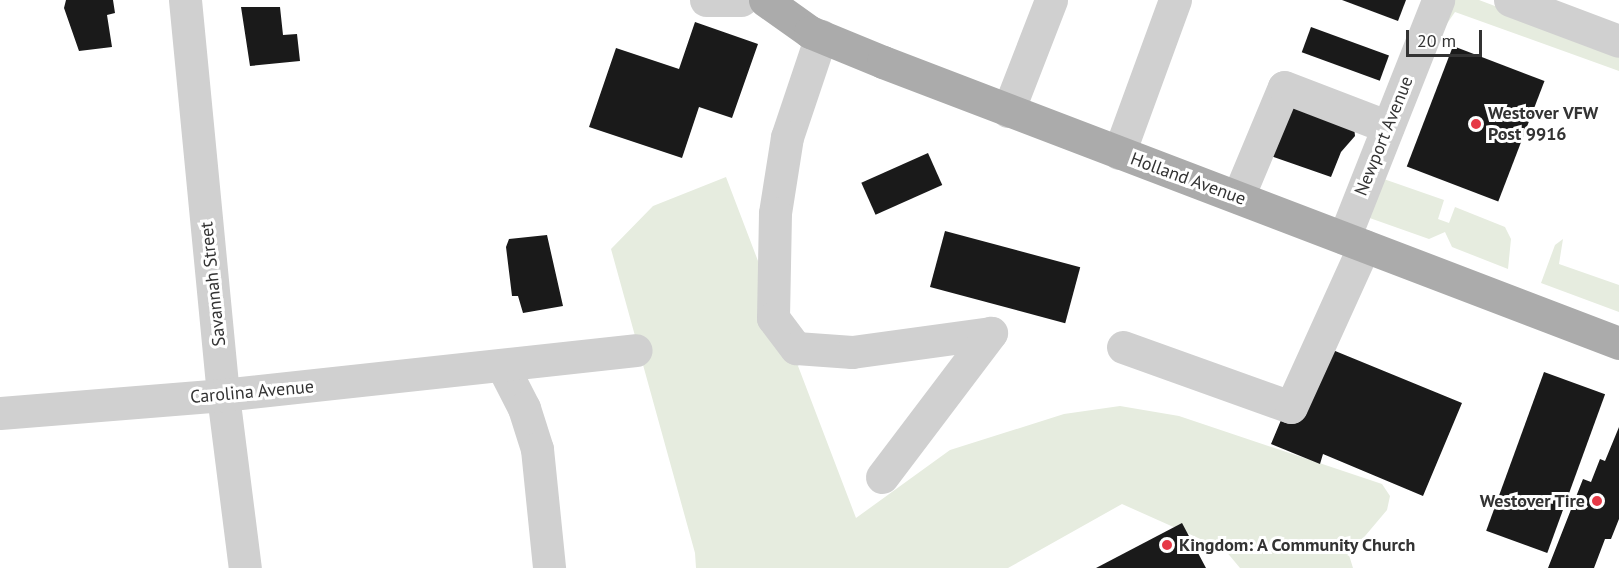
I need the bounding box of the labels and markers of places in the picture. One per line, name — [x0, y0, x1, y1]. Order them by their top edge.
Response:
place label: Westover VFW Post 9916 — [1488, 103, 1599, 146]
marker: Westover VFW Post 9916 — [1469, 117, 1483, 131]
place label: Westover Tire — [1479, 490, 1585, 512]
marker: Westover Tire — [1590, 494, 1604, 508]
place label: Kingdom: A Community Church — [1179, 534, 1418, 556]
marker: Kingdom: A Community Church — [1160, 538, 1174, 552]

